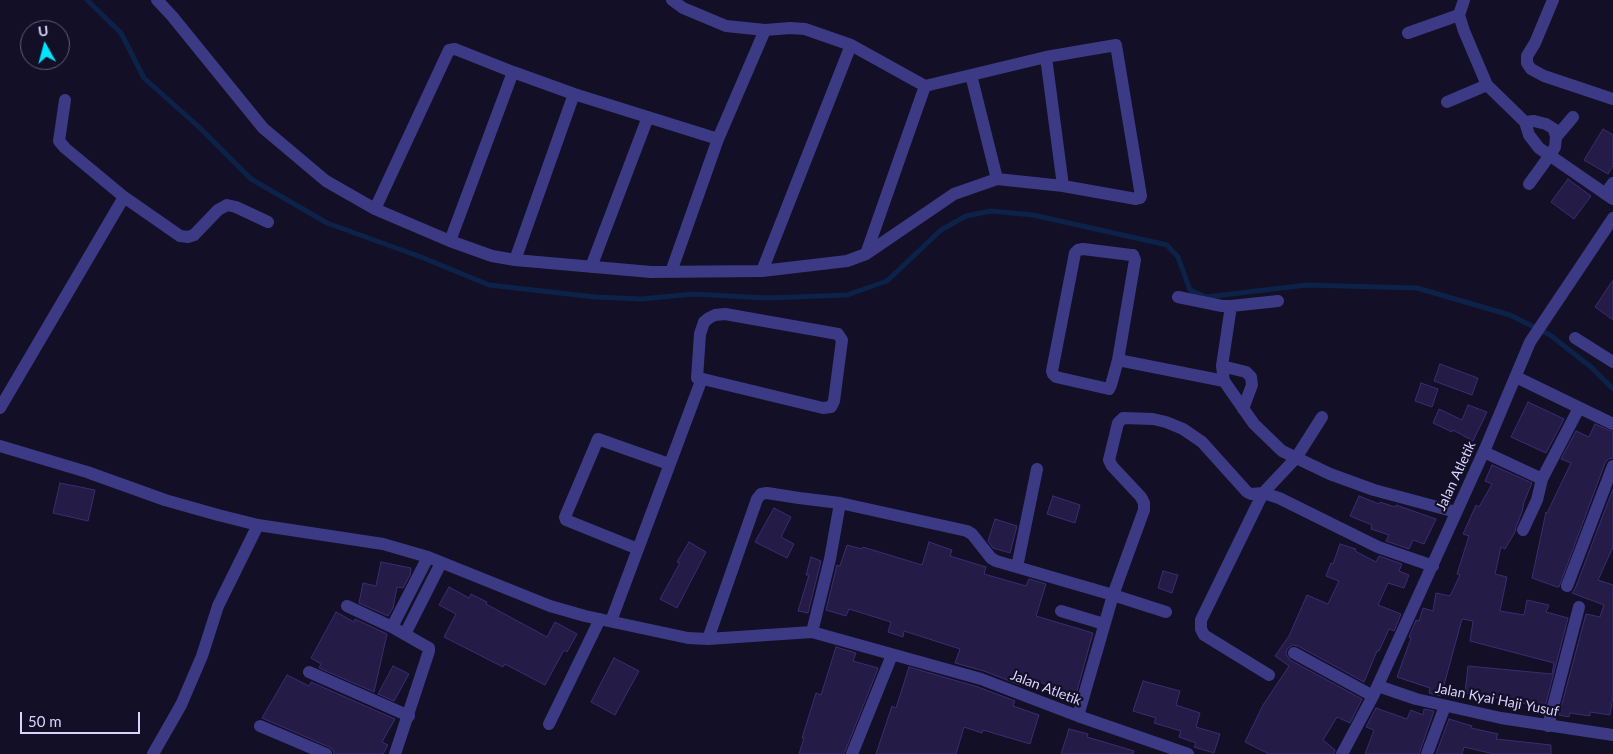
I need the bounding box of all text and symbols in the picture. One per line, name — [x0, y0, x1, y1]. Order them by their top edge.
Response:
north arrow — [20, 20, 70, 70]
text: U — [37, 22, 49, 40]
street label: Jalan Atletik — [1433, 439, 1479, 513]
street label: Jalan Atletik — [1008, 667, 1084, 709]
street label: Jalan Kyai Haji Yusuf — [1434, 680, 1560, 720]
scale bar — [22, 702, 142, 734]
text: 50 m — [28, 712, 62, 730]

